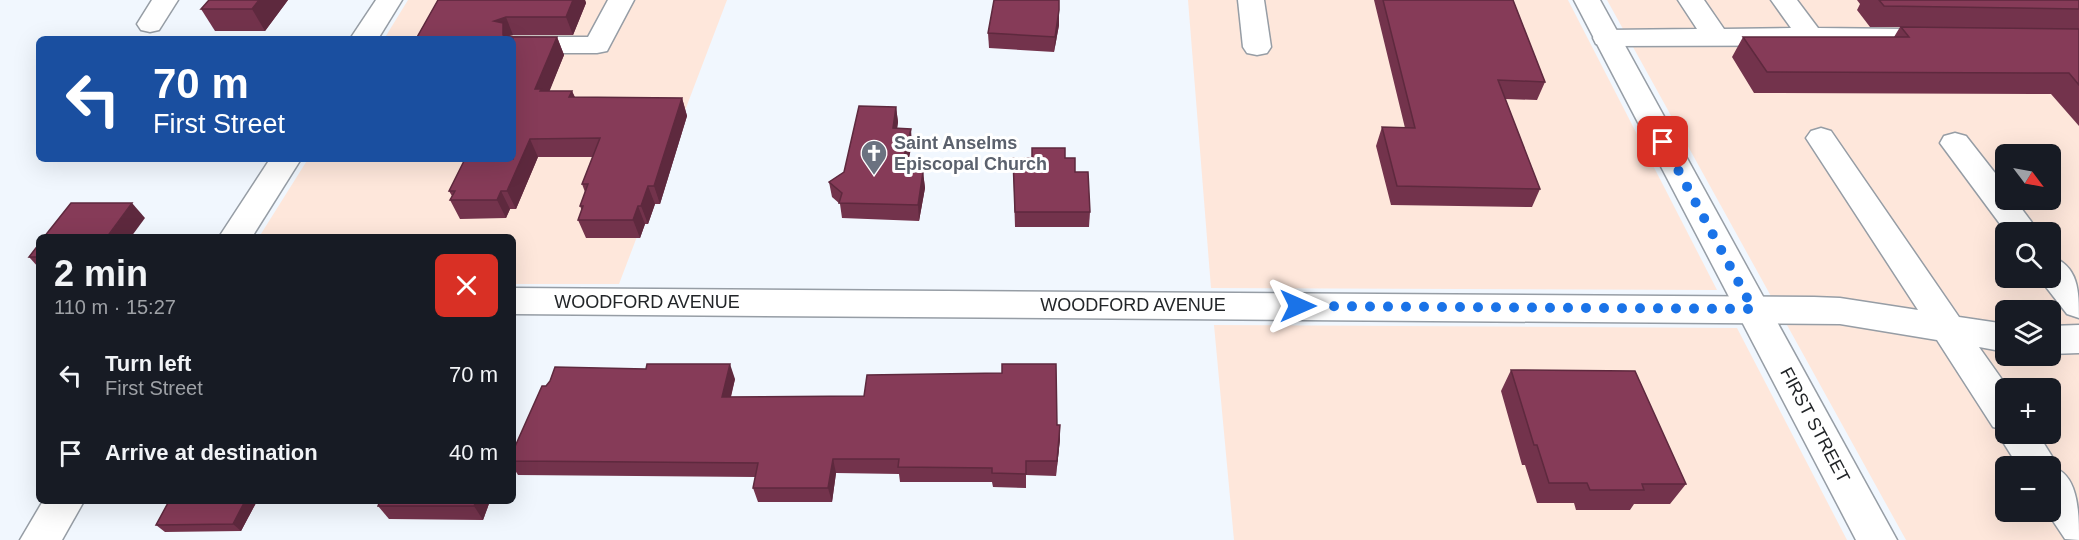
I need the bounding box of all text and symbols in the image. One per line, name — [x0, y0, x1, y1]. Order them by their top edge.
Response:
icon: left — [54, 60, 132, 138]
text: 70 m — [153, 60, 249, 107]
text: First Street — [153, 109, 285, 139]
pin — [1637, 116, 1688, 167]
icon: arrive — [1646, 125, 1679, 158]
place label: Saint Anselms Episcopal Church — [894, 133, 1047, 174]
church icon: Saint Anselms Episcopal Church — [859, 138, 889, 176]
north arrow — [1995, 144, 2061, 210]
map controls — [1995, 144, 2061, 522]
button: search — [1995, 222, 2061, 288]
text: 2 min — [54, 253, 148, 294]
button: close — [435, 254, 498, 317]
position arrow — [1266, 274, 1330, 338]
street label: WOODFORD AVENUE — [554, 292, 740, 312]
street label: WOODFORD AVENUE — [1040, 295, 1226, 315]
text: 110 m · 15:27 — [54, 296, 176, 318]
button: layers — [1995, 300, 2061, 366]
text: Turn left — [105, 351, 191, 376]
icon: left — [54, 359, 87, 392]
text: 70 m — [449, 362, 498, 387]
street label: FIRST STREET — [1776, 364, 1854, 486]
text: First Street — [105, 377, 203, 399]
button: + — [1995, 378, 2061, 444]
icon: arrive — [54, 437, 87, 470]
text: Arrive at destination — [105, 440, 318, 465]
text: 40 m — [449, 440, 498, 465]
button: − — [1995, 456, 2061, 522]

